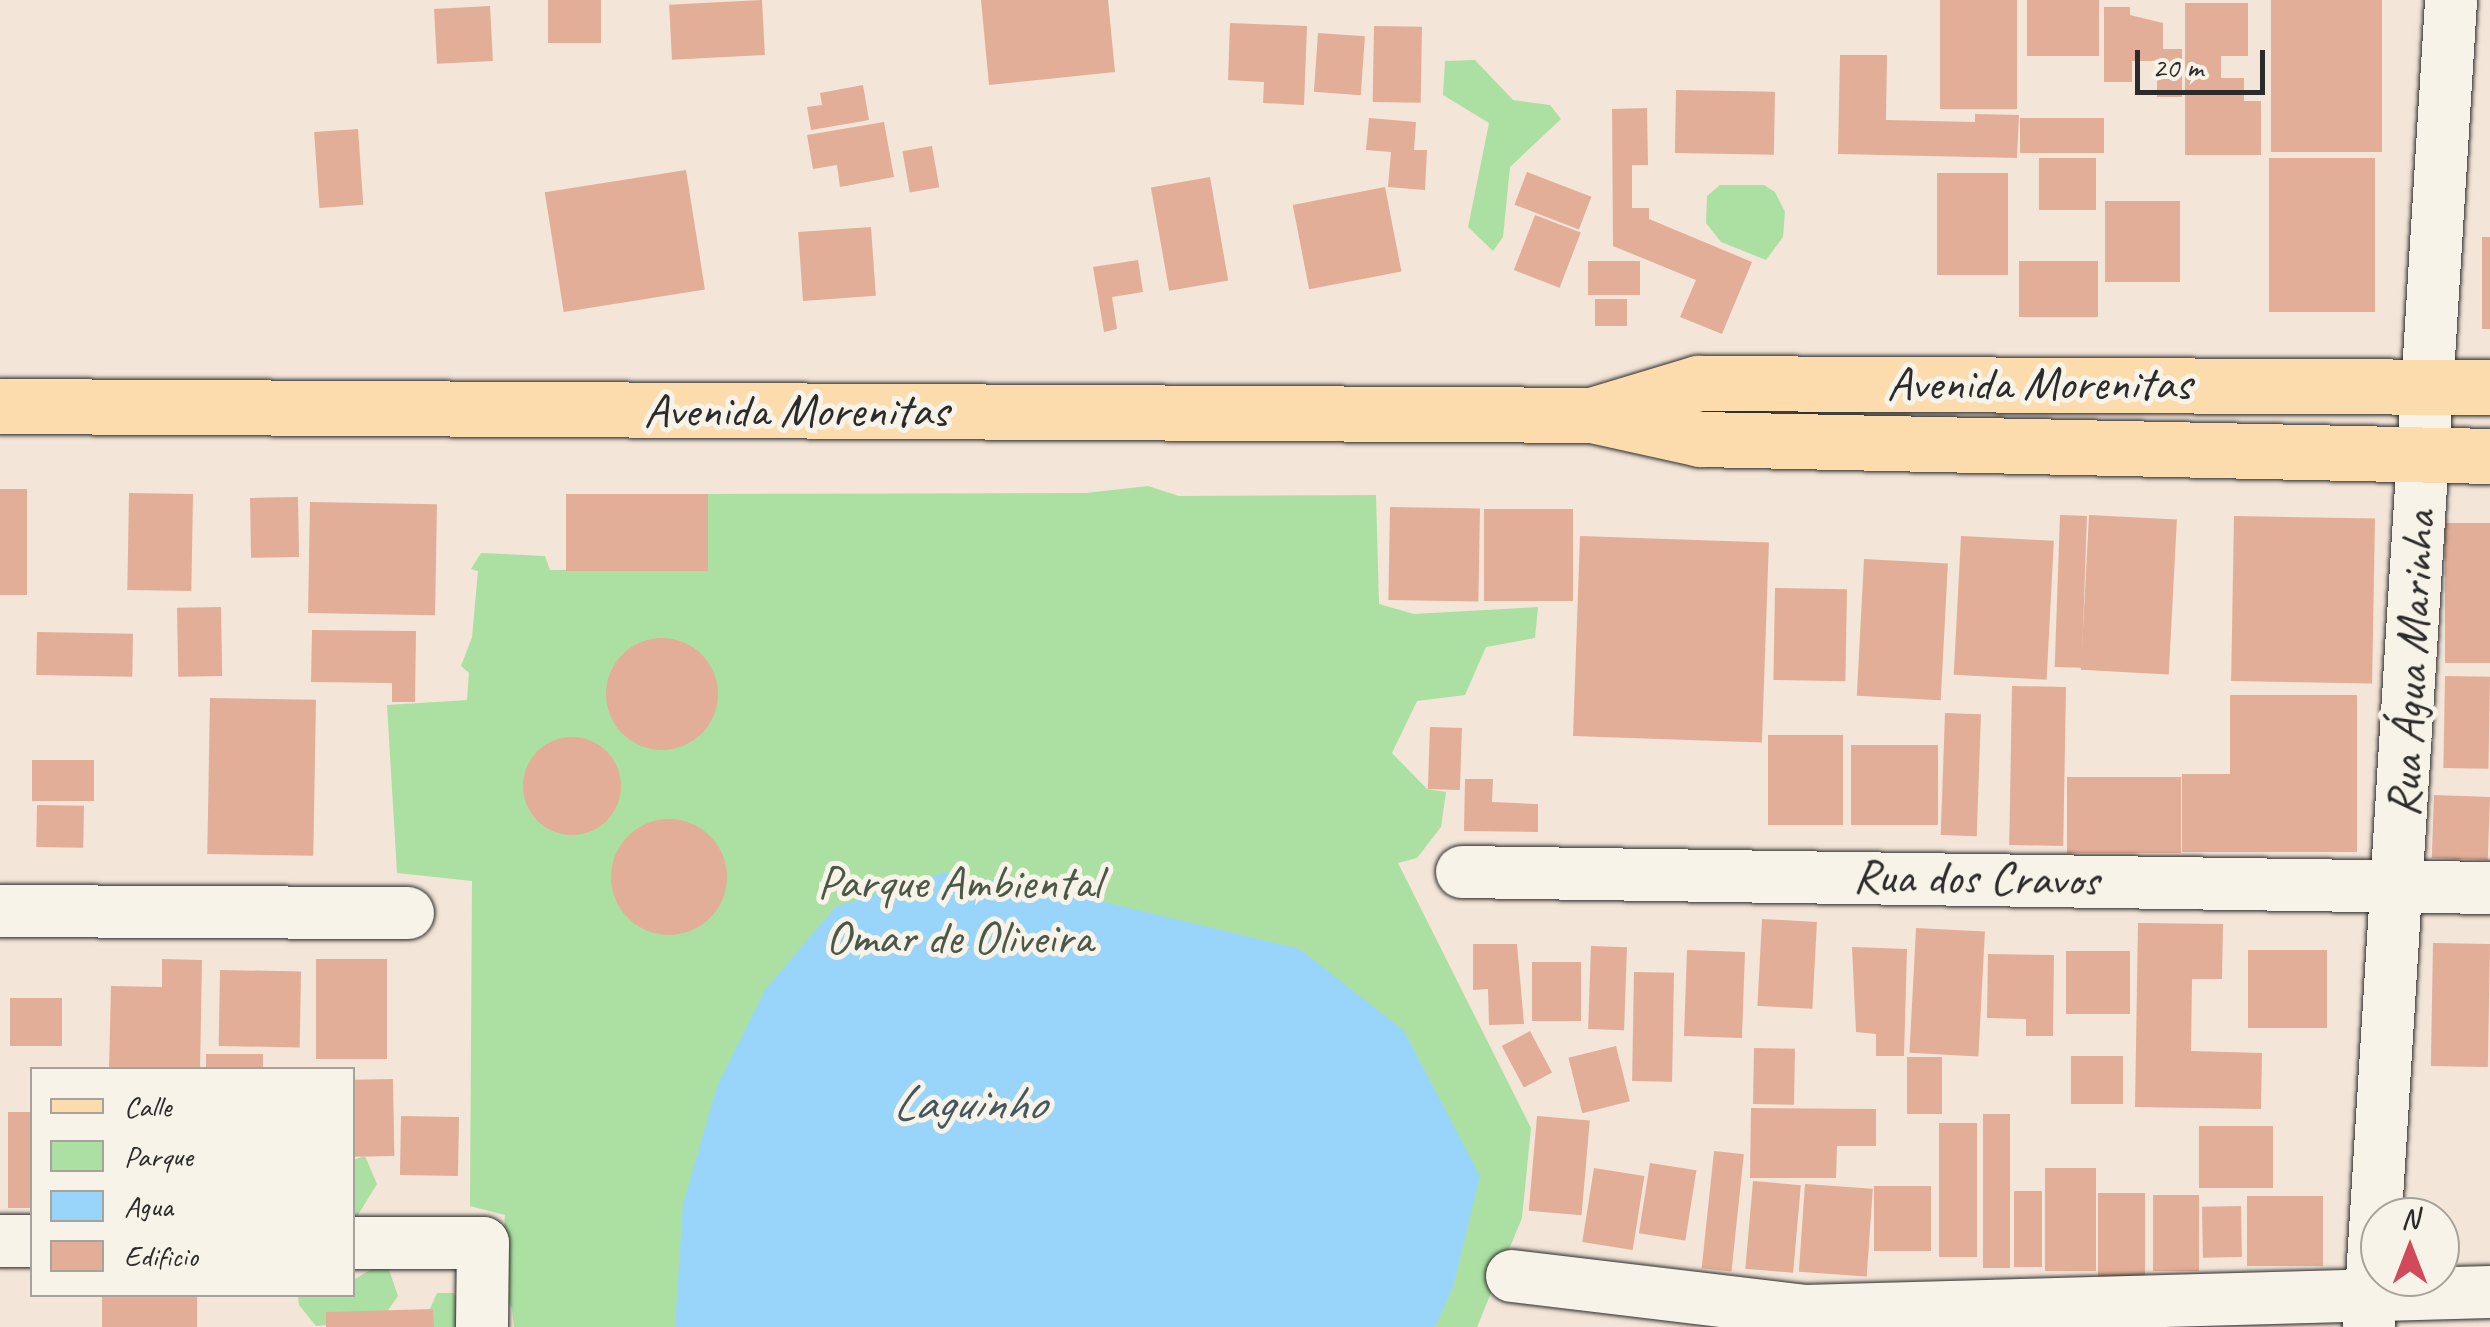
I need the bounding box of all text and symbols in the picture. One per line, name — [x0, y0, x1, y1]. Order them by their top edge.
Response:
scale bar — [2140, 30, 2270, 92]
text: 20 m — [2152, 48, 2203, 86]
street label: Avenida Morenitas — [1887, 355, 2191, 413]
street label: Avenida Morenitas — [644, 382, 948, 440]
street label: Rua Água Marinha — [2374, 509, 2448, 819]
street label: Rua dos Cravos — [1852, 847, 2100, 909]
park label: Parque Ambiental Omar de Oliveira — [817, 853, 1101, 966]
legend — [30, 1067, 355, 1297]
water label: Laguinho — [892, 1073, 1044, 1133]
text: Calle — [124, 1087, 171, 1125]
text: Parque — [124, 1137, 193, 1175]
text: Agua — [124, 1187, 173, 1225]
north arrow — [2360, 1197, 2460, 1297]
text: N — [2401, 1201, 2419, 1236]
text: Edificio — [124, 1237, 198, 1275]

